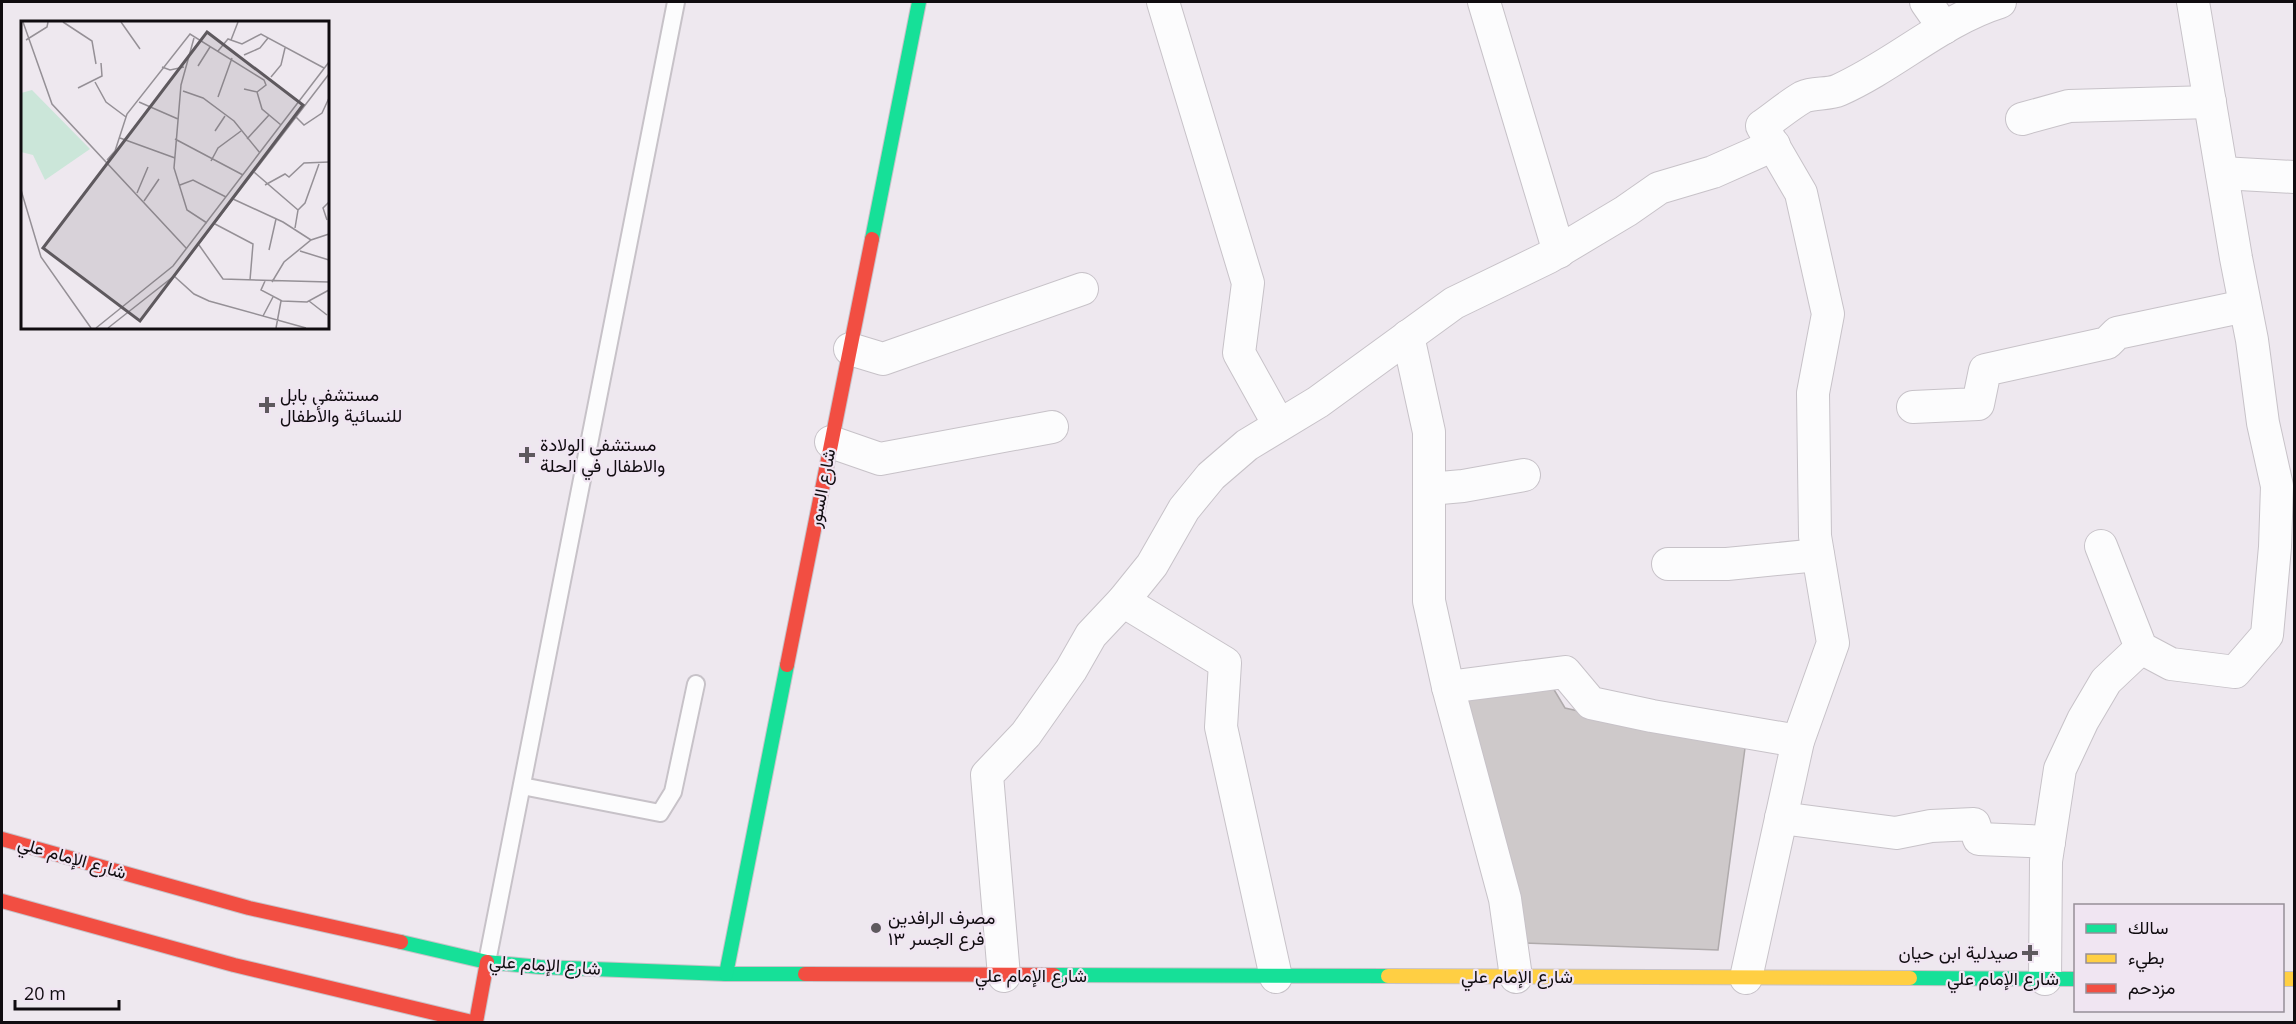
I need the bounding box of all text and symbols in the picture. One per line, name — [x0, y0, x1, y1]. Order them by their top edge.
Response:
inset map — [21, 21, 328, 328]
place label: مستشفى بابل للنسائية والأطفال — [280, 382, 402, 427]
marker: مستشفى بابل للنسائية والأطفال — [258, 396, 276, 414]
place label: مستشفى الولادة والاطفال في الحلة — [540, 432, 665, 481]
marker: مستشفى الولادة والاطفال في الحلة — [518, 446, 536, 464]
street label: شارع السور — [801, 446, 841, 530]
street label: شارع الإمام علي — [14, 830, 129, 888]
legend — [2074, 904, 2284, 1012]
place label: مصرف الرافدين فرع الجسر ١٣ — [888, 905, 995, 951]
text: سالك — [2128, 915, 2168, 939]
marker: مصرف الرافدين فرع الجسر ١٣ — [869, 921, 883, 935]
place label: صيدلية ابن حيان — [1898, 940, 2018, 964]
text: بطيء — [2128, 945, 2164, 973]
marker: صيدلية ابن حيان — [2023, 946, 2037, 960]
street label: شارع الإمام علي — [488, 948, 602, 984]
street label: شارع الإمام علي — [975, 963, 1087, 991]
street label: شارع الإمام علي — [1461, 964, 1573, 992]
street label: شارع الإمام علي — [1947, 966, 2059, 994]
scale bar — [15, 973, 118, 1011]
text: مزدحم — [2128, 975, 2175, 1000]
text: 20 m — [24, 981, 66, 1005]

